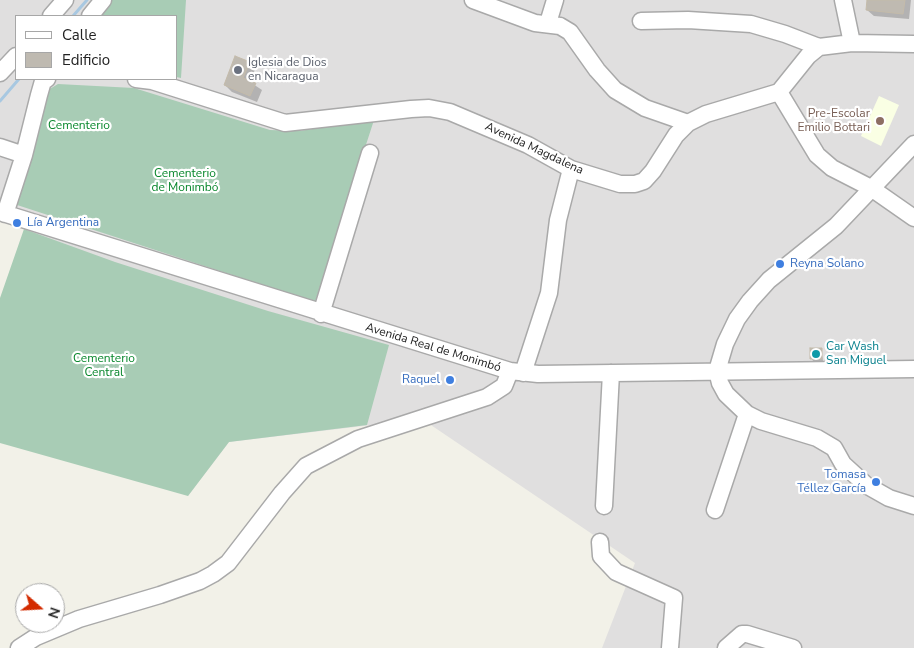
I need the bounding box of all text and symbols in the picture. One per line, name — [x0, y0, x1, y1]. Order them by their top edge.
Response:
legend — [15, 15, 178, 80]
text: Calle — [62, 25, 97, 45]
text: Edificio — [62, 50, 110, 70]
place label: Iglesia de Dios en Nicaragua — [248, 56, 327, 84]
marker: Iglesia de Dios en Nicaragua — [232, 64, 244, 76]
place label: Pre-Escolar Emilio Bottari — [797, 107, 870, 135]
marker: Pre-Escolar Emilio Bottari — [874, 115, 886, 127]
park label: Cementerio — [48, 119, 110, 133]
street label: Avenida Magdalena — [482, 120, 586, 178]
park label: Cementerio de Monimbó — [152, 167, 218, 195]
place label: Lía Argentina — [27, 216, 99, 230]
marker: Lía Argentina — [11, 217, 23, 229]
place label: Reyna Solano — [790, 257, 864, 271]
marker: Reyna Solano — [774, 258, 786, 270]
street label: Avenida Real de Monimbó — [363, 320, 503, 376]
place label: Car Wash San Miguel — [826, 340, 886, 368]
marker: Car Wash San Miguel — [810, 348, 822, 360]
park label: Cementerio Central — [73, 352, 135, 380]
place label: Raquel — [402, 373, 440, 387]
marker: Raquel — [444, 374, 456, 386]
place label: Tomasa Téllez García — [797, 468, 866, 496]
marker: Tomasa Téllez García — [870, 476, 882, 488]
north arrow — [15, 583, 65, 633]
text: N — [43, 605, 64, 621]

